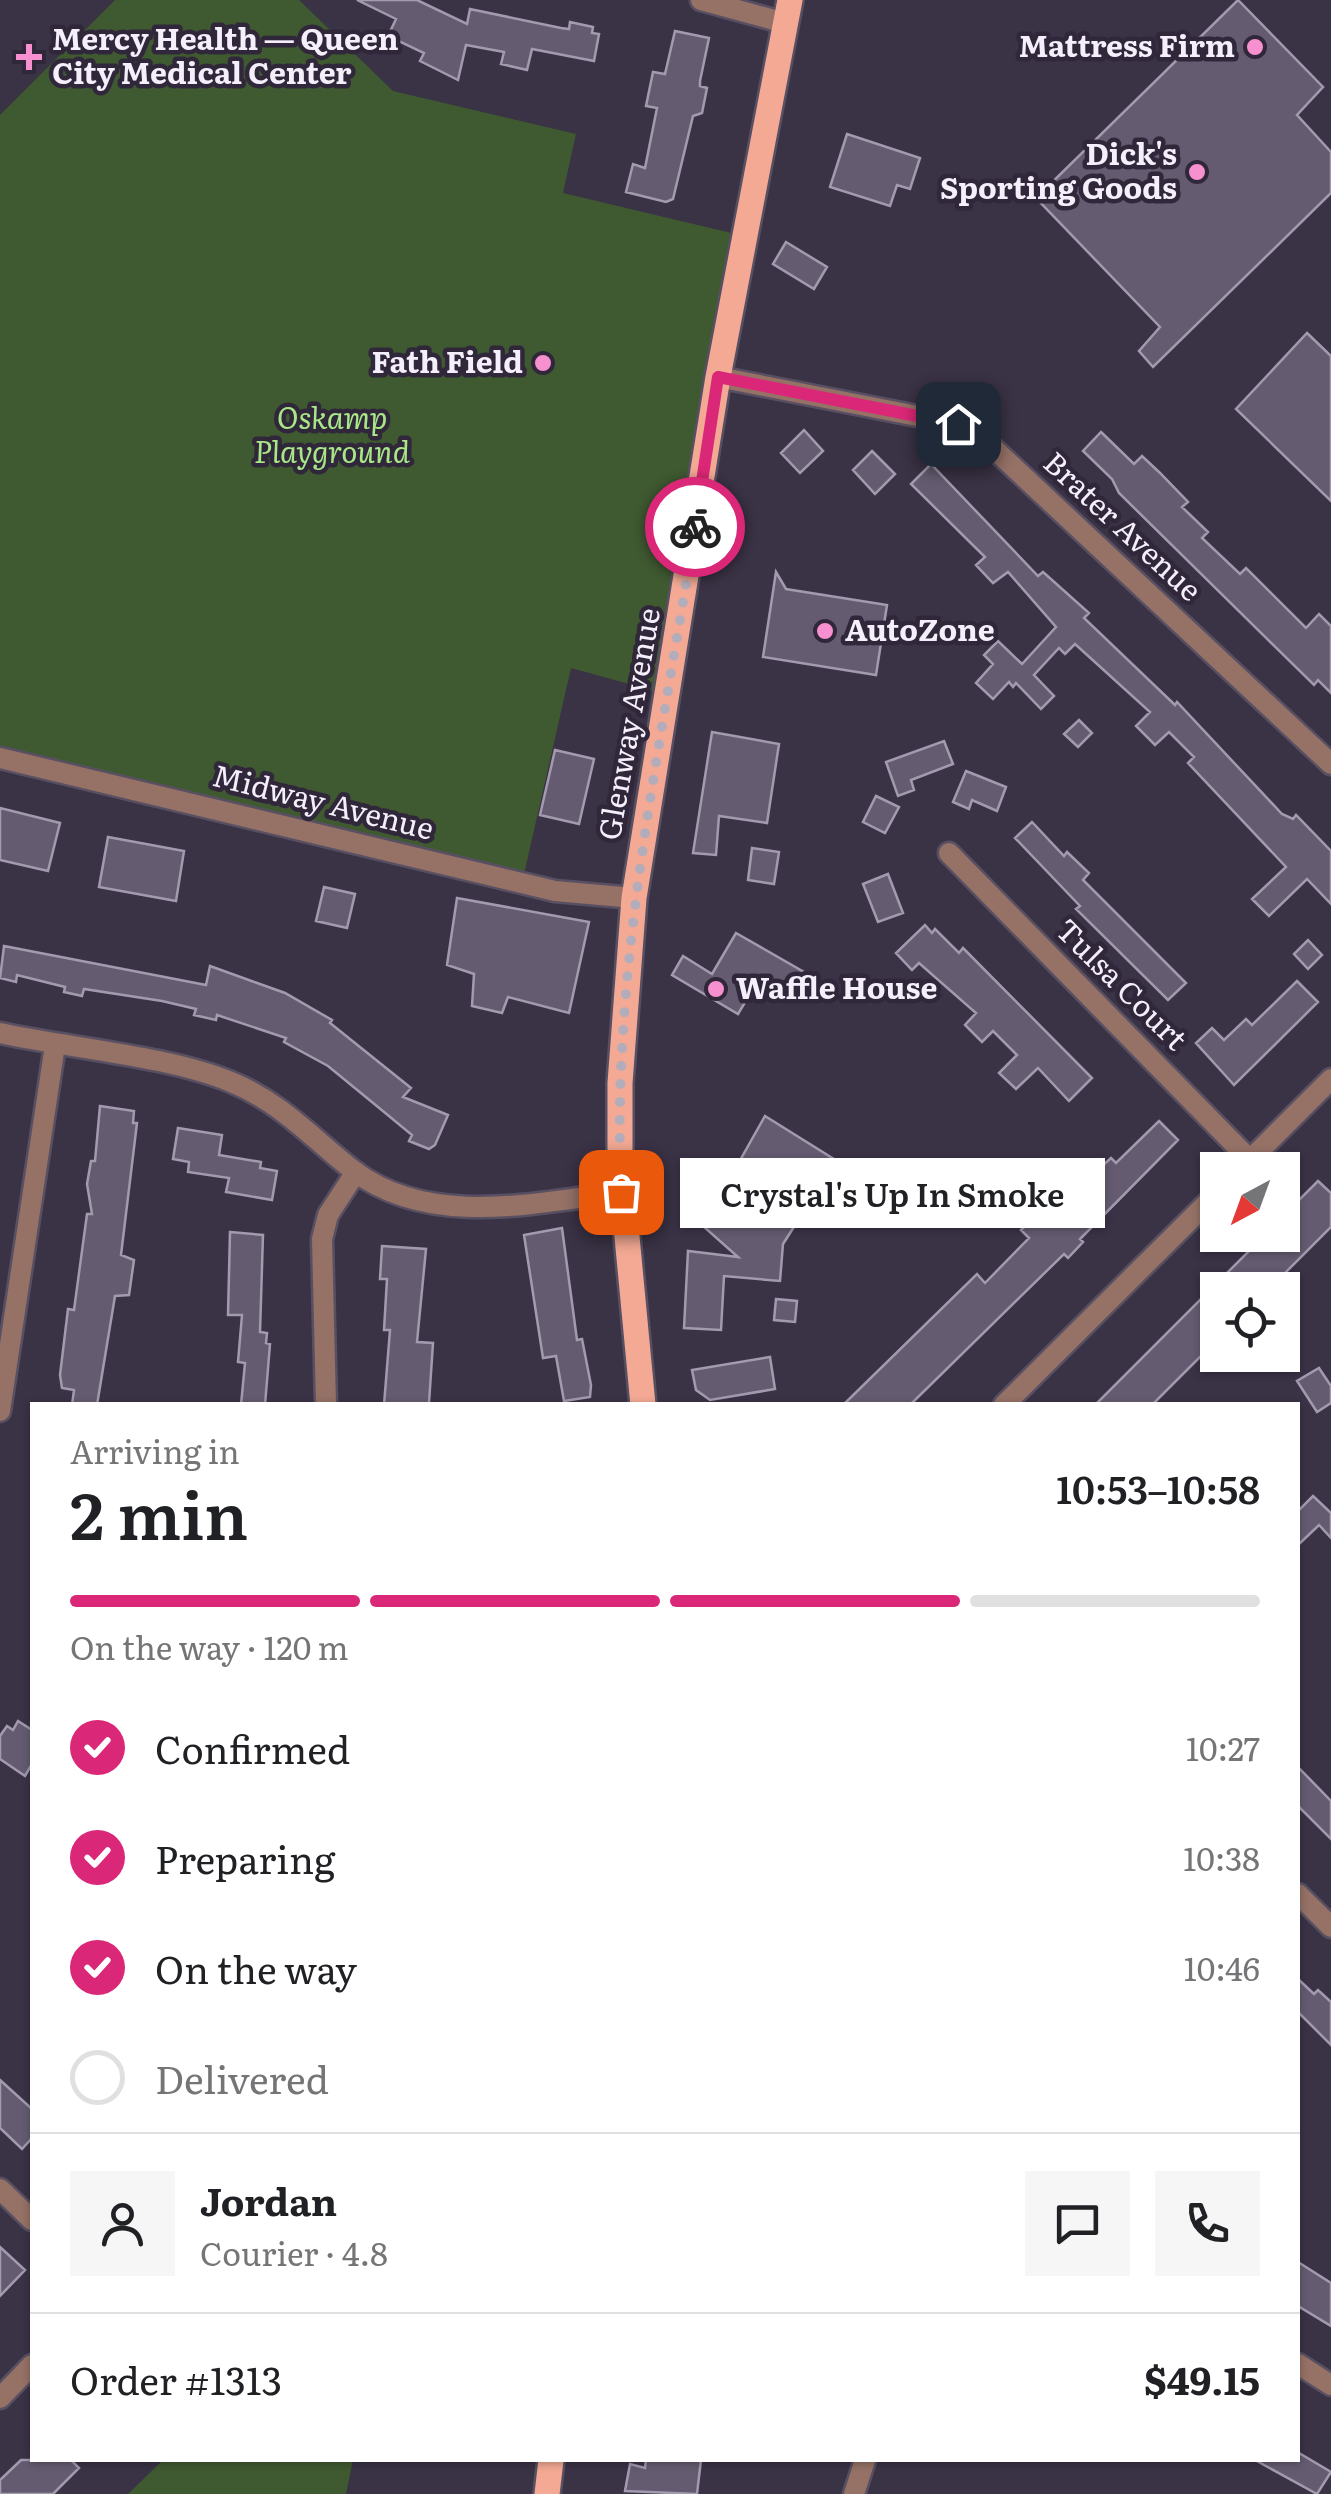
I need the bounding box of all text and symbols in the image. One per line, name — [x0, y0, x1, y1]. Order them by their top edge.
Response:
place label: Mercy Health — Queen City Medical Center — [52, 15, 399, 93]
place label: Mattress Firm — [1019, 22, 1235, 66]
marker: Mattress Firm — [1244, 36, 1266, 58]
marker: Mercy Health — Queen City Medical Center — [16, 44, 42, 70]
place label: Dick's Sporting Goods — [940, 130, 1177, 208]
marker: Dick's Sporting Goods — [1186, 161, 1208, 183]
place label: Fath Field — [372, 338, 523, 382]
marker: Fath Field — [532, 352, 554, 374]
pin — [916, 382, 1001, 467]
park label: Oskamp Playground — [254, 394, 411, 472]
icon: home — [931, 397, 986, 452]
street label: Brater Avenue — [1035, 440, 1213, 610]
courier — [645, 477, 745, 577]
icon: bike — [668, 500, 723, 555]
street label: Glenway Avenue — [585, 604, 669, 843]
place label: AutoZone — [845, 606, 995, 650]
marker: AutoZone — [814, 620, 836, 642]
street label: Midway Avenue — [209, 751, 439, 849]
street label: Tulsa Court — [1047, 907, 1199, 1059]
place label: Waffle House — [736, 964, 938, 1008]
marker: Waffle House — [705, 978, 727, 1000]
pin — [579, 1150, 664, 1235]
north arrow — [1200, 1152, 1300, 1252]
map controls — [1200, 1152, 1300, 1372]
callout: Crystal's Up In Smoke — [681, 1157, 1106, 1227]
icon: bag — [594, 1165, 649, 1220]
text: Crystal's Up In Smoke — [720, 1169, 1065, 1217]
button: locate — [1200, 1272, 1300, 1372]
text: Arriving in — [70, 1426, 240, 1474]
text: 10:53–10:58 — [1056, 1459, 1260, 1516]
text: 2 min — [70, 1463, 248, 1560]
text: On the way · 120 m — [70, 1622, 349, 1670]
text: Confirmed — [155, 1719, 350, 1776]
icon: check — [70, 1720, 125, 1775]
text: 10:27 — [1186, 1723, 1260, 1771]
text: Preparing — [155, 1829, 335, 1886]
icon: check — [70, 1830, 125, 1885]
text: 10:38 — [1183, 1833, 1260, 1881]
text: On the way — [155, 1939, 357, 1996]
icon: check — [70, 1940, 125, 1995]
text: 10:46 — [1184, 1943, 1260, 1991]
text: Delivered — [155, 2049, 329, 2106]
button: person — [70, 2171, 175, 2276]
text: Jordan — [200, 2171, 337, 2228]
button: chat — [1025, 2171, 1130, 2276]
button: phone — [1155, 2171, 1260, 2276]
text: Courier · 4.8 — [200, 2228, 388, 2276]
text: Order #1313 — [70, 2350, 282, 2407]
text: $49.15 — [1144, 2350, 1260, 2407]

